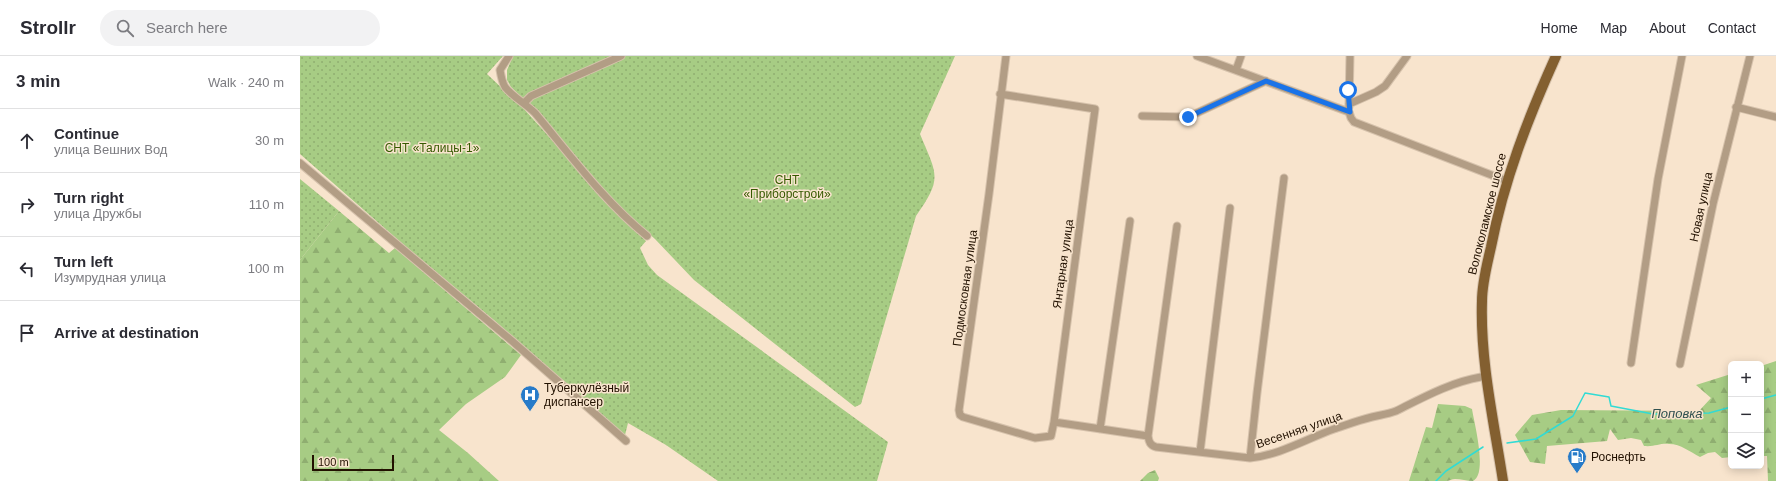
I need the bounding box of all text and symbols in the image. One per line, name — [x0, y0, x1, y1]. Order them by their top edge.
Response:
search box — [100, 10, 380, 46]
text: Strollr — [20, 17, 76, 38]
icon: search — [114, 17, 136, 39]
text: Search here — [146, 19, 228, 36]
text: Home — [1541, 20, 1578, 36]
text: Map — [1600, 20, 1627, 36]
text: About — [1649, 20, 1686, 36]
text: Contact — [1708, 20, 1756, 36]
text: 3 min — [16, 72, 60, 91]
text: Walk · 240 m — [208, 75, 284, 90]
route start — [1339, 81, 1357, 99]
route end — [1179, 108, 1197, 126]
text: Continue — [54, 125, 119, 142]
icon: ahead — [16, 130, 38, 152]
text: 30 m — [255, 133, 284, 148]
park label: СНТ «Талицы-1» — [385, 141, 480, 155]
text: улица Вешних Вод — [54, 142, 167, 157]
street label: Волоколамское шоссе — [1465, 151, 1509, 276]
street label: Новая улица — [1687, 170, 1715, 243]
park label: СНТ «Приборстрой» — [743, 173, 831, 201]
text: Turn right — [54, 189, 124, 206]
icon: right — [16, 194, 38, 216]
text: 110 m — [249, 197, 284, 212]
text: улица Дружбы — [54, 206, 142, 221]
street label: Янтарная улица — [1050, 218, 1076, 310]
street label: Подмосковная улица — [950, 229, 980, 347]
text: Turn left — [54, 253, 113, 270]
icon: left — [16, 258, 38, 280]
text: 100 m — [248, 261, 284, 276]
text: Изумрудная улица — [54, 270, 166, 285]
icon: arrive — [16, 322, 38, 344]
text: Arrive at destination — [54, 324, 199, 341]
map controls — [1728, 361, 1764, 469]
button: + — [1728, 361, 1764, 397]
place label: Туберкулёзный диспансер — [544, 381, 629, 409]
hospital icon: Туберкулёзный диспансер — [519, 384, 541, 412]
button: − — [1728, 397, 1764, 433]
water label: Поповка — [1651, 406, 1703, 421]
street label: Весенняя улица — [1254, 409, 1344, 451]
button: layers — [1728, 433, 1764, 469]
fuel station icon: Роснефть — [1566, 446, 1588, 474]
place label: Роснефть — [1591, 450, 1646, 464]
scale bar — [312, 453, 394, 472]
text: 100 m — [318, 456, 349, 468]

